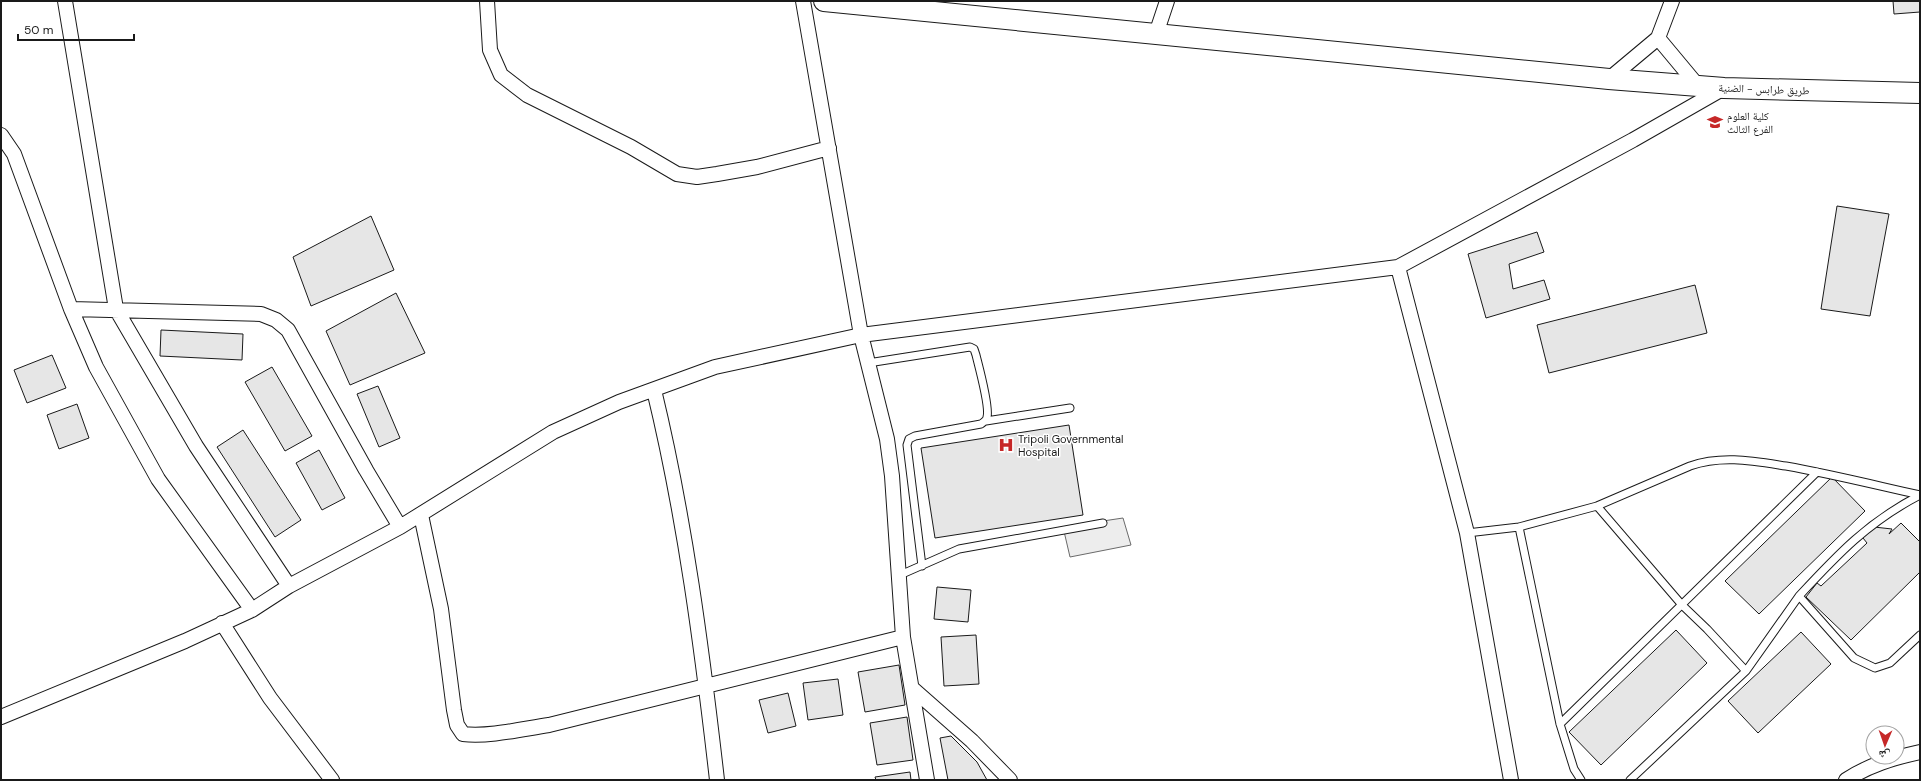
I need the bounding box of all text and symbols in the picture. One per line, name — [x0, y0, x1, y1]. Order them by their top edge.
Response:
scale bar — [18, 16, 134, 42]
text: 50 m — [24, 22, 53, 38]
street label: طريق طرابس - الضنية — [1718, 80, 1810, 98]
place label: كلية العلوم الفرع الثالث — [1727, 109, 1773, 136]
school or university icon: كلية العلوم الفرع الثالث — [1706, 113, 1724, 131]
place label: Tripoli Governmental Hospital — [1018, 432, 1124, 459]
hospital icon: Tripoli Governmental Hospital — [997, 436, 1015, 454]
north arrow — [1865, 725, 1905, 765]
text: ش — [1878, 747, 1891, 762]

